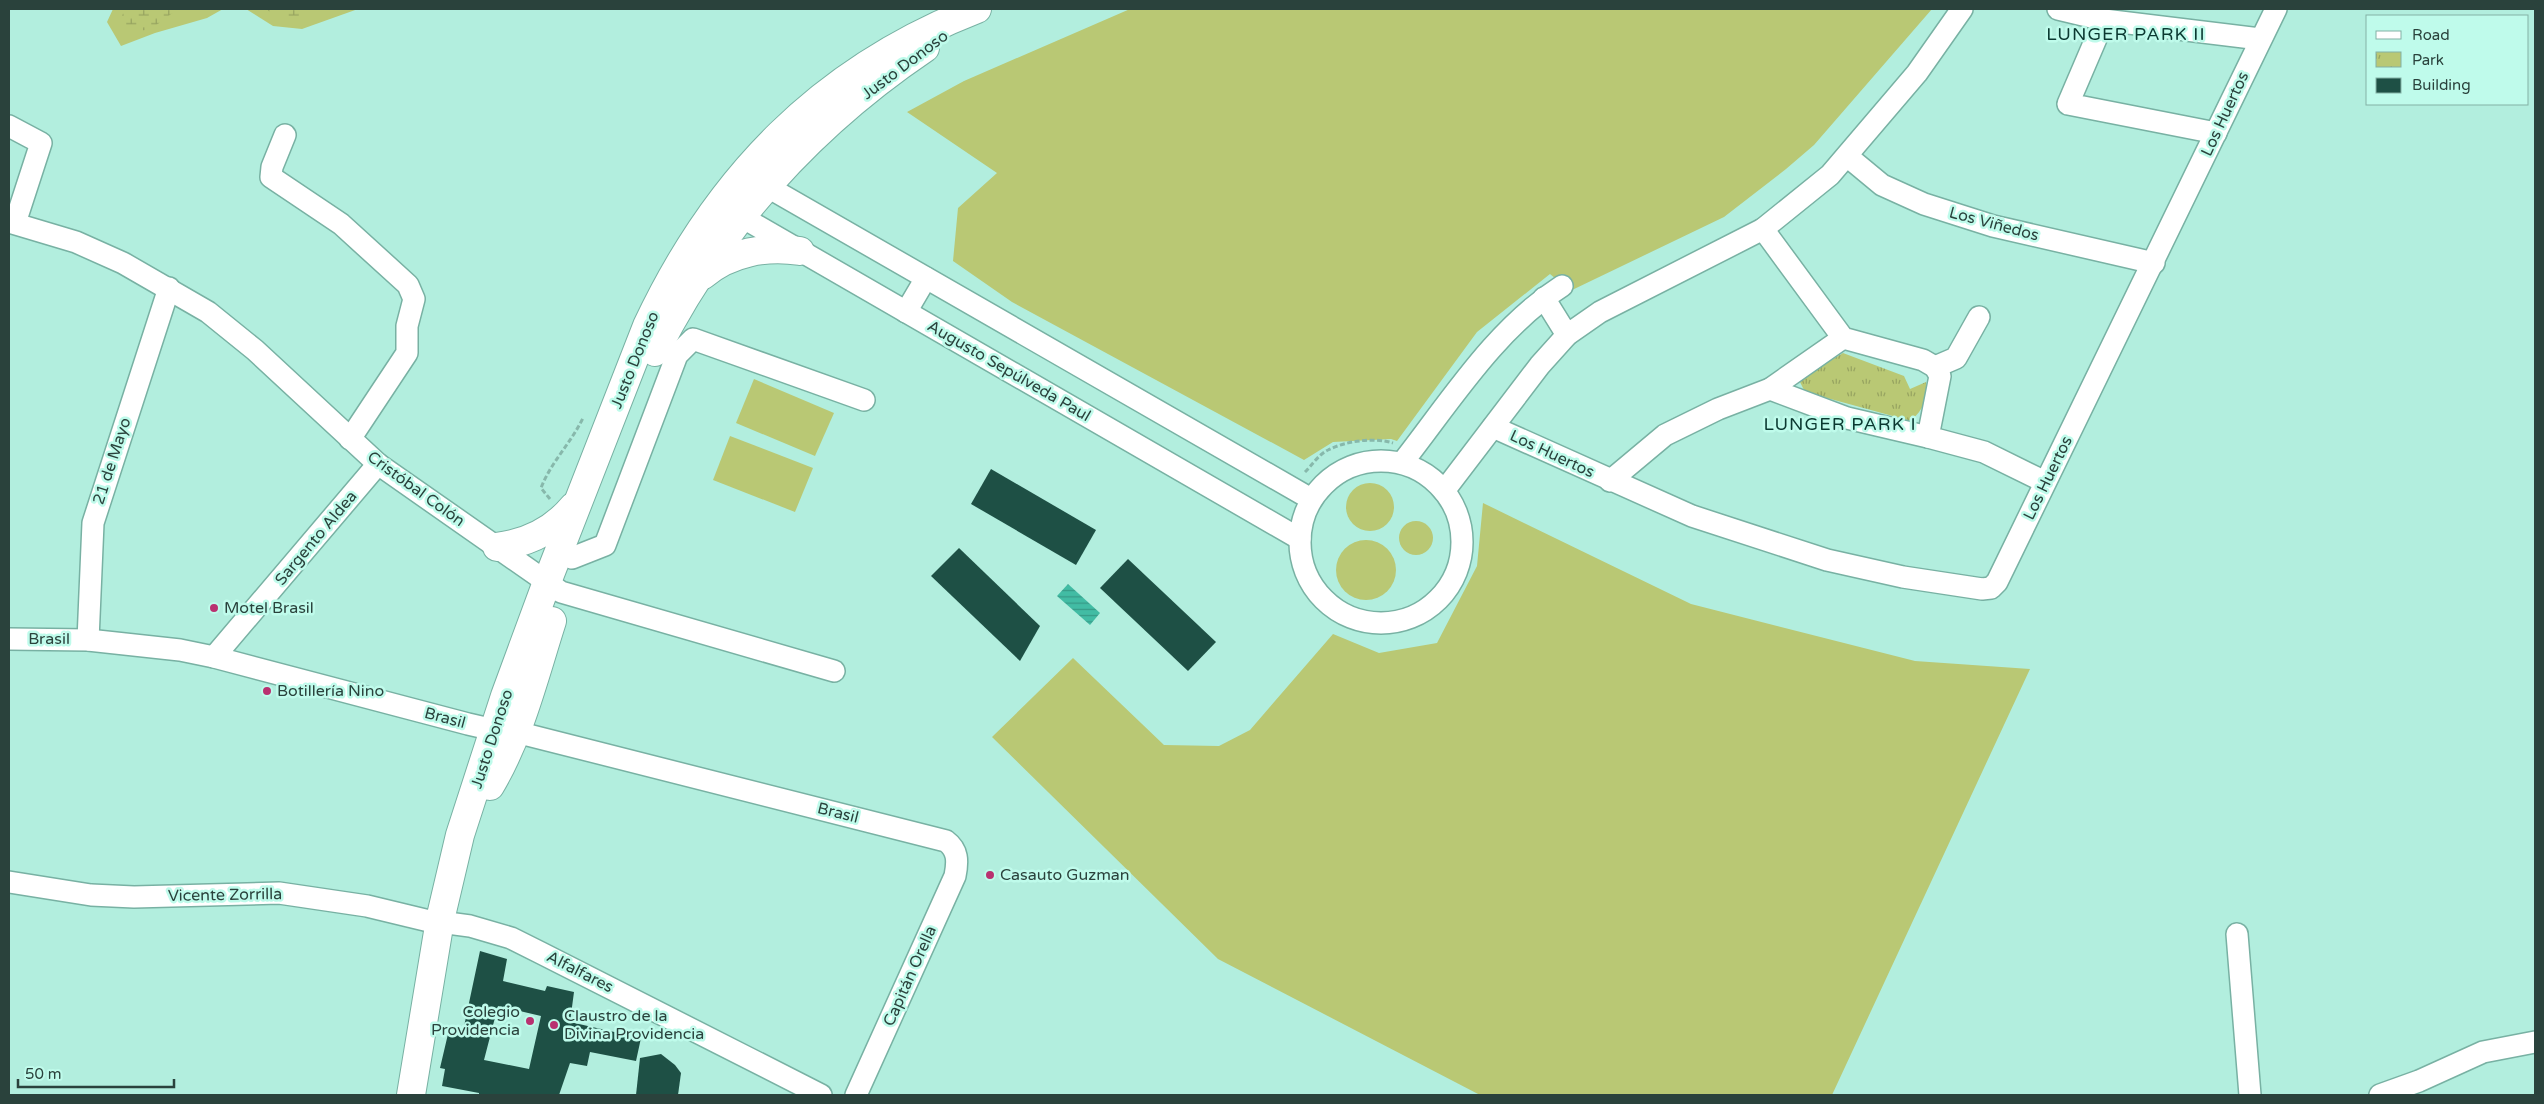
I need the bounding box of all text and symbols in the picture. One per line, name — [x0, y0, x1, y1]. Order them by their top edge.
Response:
legend — [2366, 15, 2529, 105]
district label: LUNGER PARK II — [2046, 23, 2206, 45]
street label: Justo Donoso — [858, 26, 952, 104]
text: Road — [2412, 26, 2450, 44]
text: Park — [2412, 51, 2444, 69]
street label: Los Huertos — [2197, 69, 2253, 159]
text: Building — [2412, 76, 2471, 94]
street label: Los Viñedos — [1947, 202, 2041, 246]
street label: Justo Donoso — [606, 308, 664, 412]
street label: Augusto Sepúlveda Paul — [924, 316, 1094, 426]
district label: LUNGER PARK I — [1763, 413, 1917, 435]
street label: 21 de Mayo — [89, 415, 135, 507]
street label: Los Huertos — [1507, 426, 1597, 482]
street label: Los Huertos — [2019, 433, 2077, 523]
street label: Cristóbal Colón — [363, 447, 469, 531]
street label: Sargento Aldea — [271, 487, 361, 589]
place label: Motel Brasil — [224, 598, 314, 618]
marker: Motel Brasil — [208, 602, 220, 614]
street label: Brasil — [28, 629, 70, 649]
place label: Botillería Nino — [277, 681, 384, 701]
marker: Botillería Nino — [261, 685, 273, 697]
street label: Justo Donoso — [467, 687, 517, 791]
street label: Brasil — [422, 703, 468, 733]
street label: Brasil — [815, 798, 861, 828]
place label: Casauto Guzman — [1000, 865, 1130, 885]
marker: Casauto Guzman — [984, 869, 996, 881]
street label: Vicente Zorrilla — [168, 884, 282, 906]
street label: Capitán Orella — [879, 923, 941, 1029]
street label: Alfalfares — [543, 947, 617, 997]
place label: Colegio Providencia — [431, 1002, 520, 1040]
place label: Claustro de la Divina Providencia — [564, 1006, 704, 1044]
marker: Colegio Providencia — [524, 1015, 536, 1027]
marker: Claustro de la Divina Providencia — [548, 1019, 560, 1031]
scale bar — [18, 1056, 174, 1088]
text: 50 m — [25, 1065, 62, 1083]

